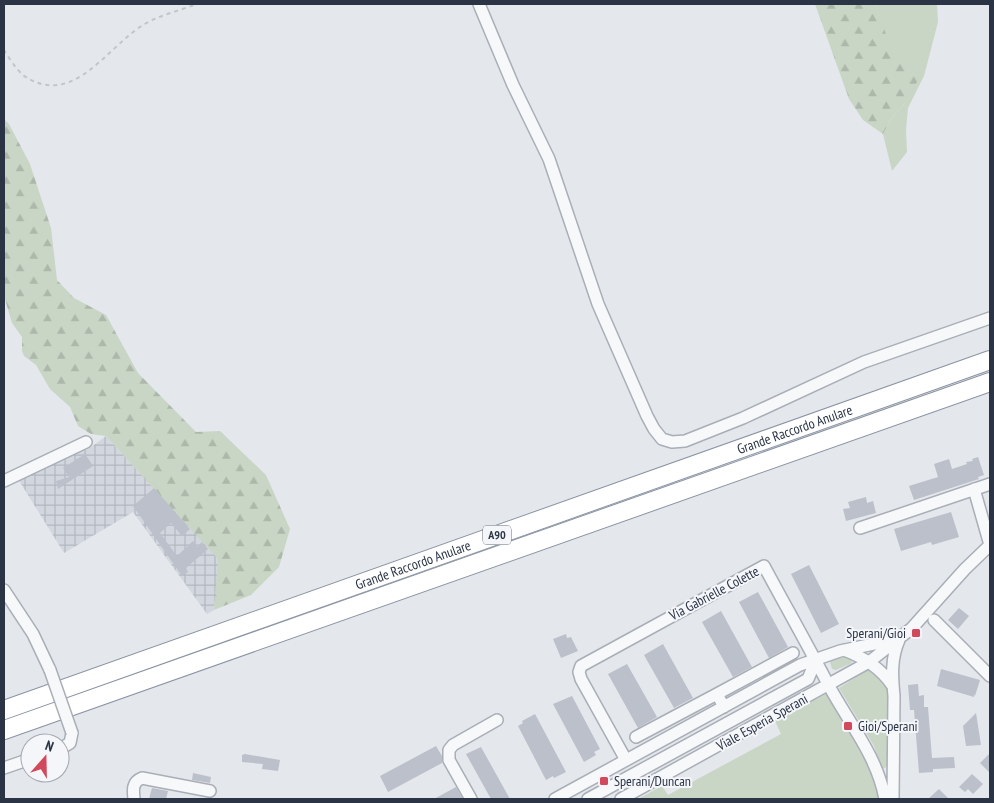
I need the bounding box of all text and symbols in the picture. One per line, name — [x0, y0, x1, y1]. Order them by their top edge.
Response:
street label: Grande Raccordo Anulare — [735, 401, 855, 458]
road number: A90 — [483, 526, 511, 544]
street label: Grande Raccordo Anulare — [353, 536, 473, 594]
street label: Via Gabrielle Colette — [665, 562, 762, 625]
place label: Sperani/Gioi — [846, 624, 906, 642]
marker: Sperani/Gioi — [910, 627, 922, 639]
street label: Viale Esperia Sperani — [712, 689, 811, 755]
place label: Gioi/Sperani — [858, 717, 918, 735]
marker: Gioi/Sperani — [842, 720, 854, 732]
north arrow — [20, 733, 70, 783]
text: N — [43, 736, 56, 756]
place label: Sperani/Duncan — [614, 772, 691, 790]
marker: Sperani/Duncan — [598, 775, 610, 787]

